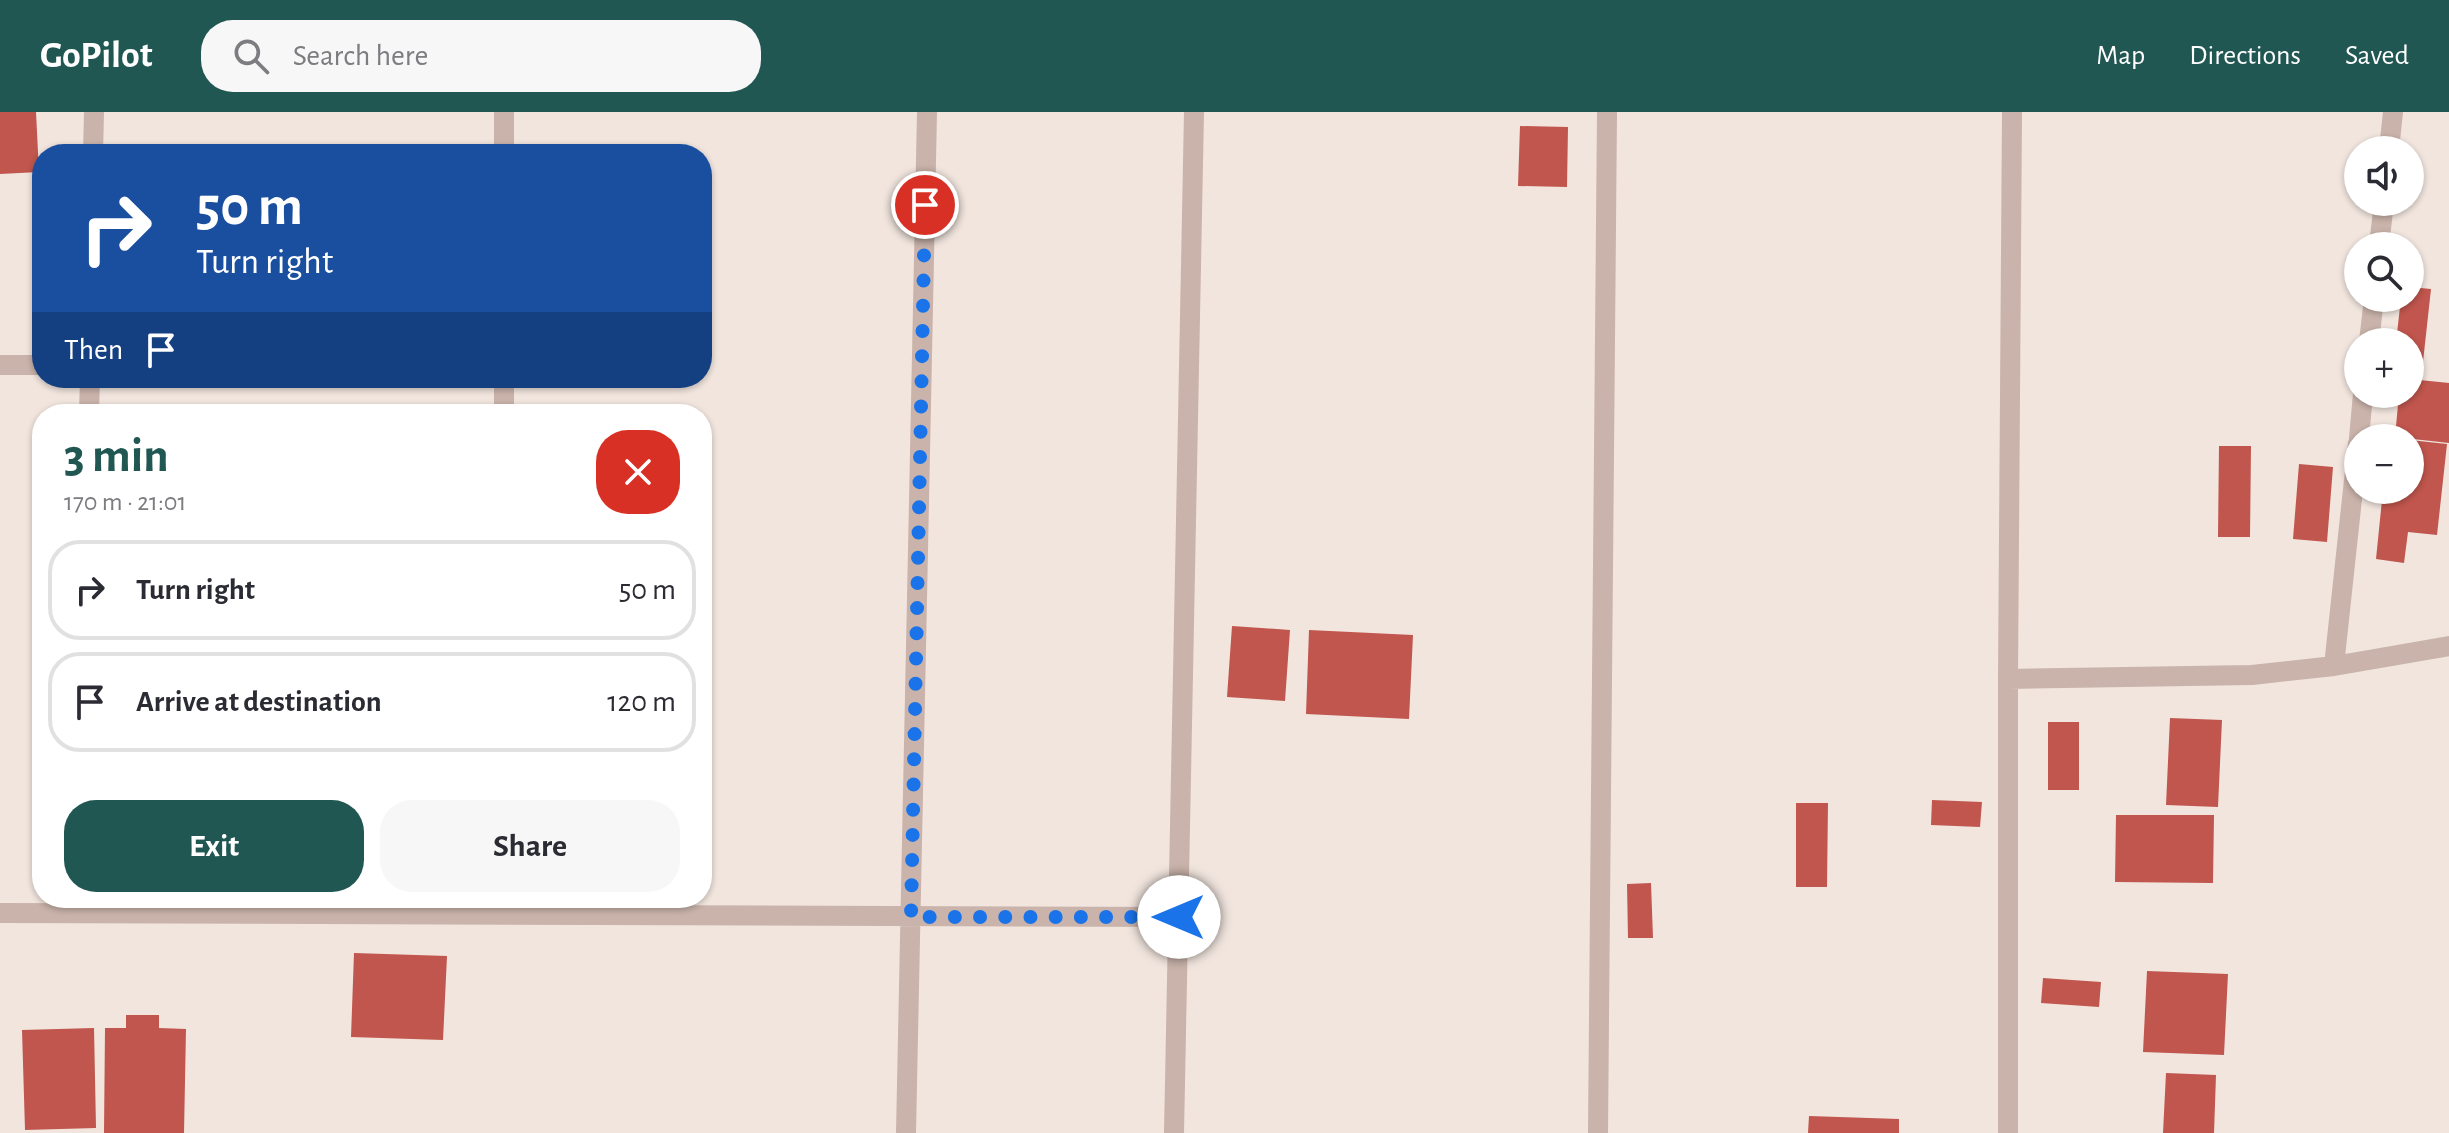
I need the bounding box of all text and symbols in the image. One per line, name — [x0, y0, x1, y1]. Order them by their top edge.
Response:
search box — [201, 20, 761, 92]
icon: search — [229, 34, 273, 78]
text: GoPilot — [40, 37, 153, 75]
text: Search here — [293, 41, 428, 71]
text: Map — [2096, 42, 2145, 70]
text: Directions — [2189, 42, 2301, 70]
text: Saved — [2345, 42, 2409, 70]
map controls — [2344, 136, 2424, 504]
button: sound — [2344, 136, 2424, 216]
pin — [891, 171, 959, 239]
icon: right — [64, 176, 168, 280]
text: 50 m — [196, 179, 303, 235]
icon: arrive — [903, 183, 947, 227]
button: search — [2344, 232, 2424, 312]
text: Turn right — [196, 244, 333, 280]
icon: arrive — [139, 328, 183, 372]
button: + — [2344, 328, 2424, 408]
text: Then — [64, 335, 123, 365]
button: − — [2344, 424, 2424, 504]
button: close — [596, 430, 680, 514]
text: 3 min — [64, 433, 169, 481]
text: 170 m · 21:01 — [64, 489, 187, 515]
icon: right — [68, 568, 112, 612]
text: Turn right — [136, 575, 255, 605]
text: 50 m — [619, 575, 676, 605]
icon: arrive — [68, 680, 112, 724]
text: Arrive at destination — [136, 687, 382, 717]
text: 120 m — [607, 687, 676, 717]
button: Exit — [64, 800, 364, 892]
button: Share — [380, 800, 680, 892]
position arrow — [1137, 875, 1221, 959]

